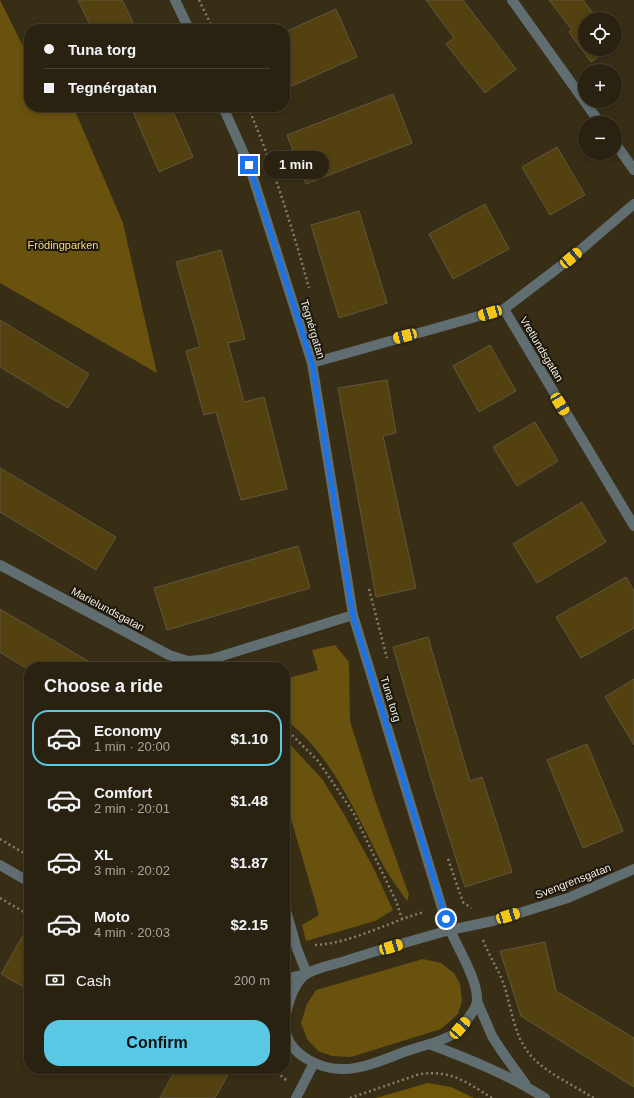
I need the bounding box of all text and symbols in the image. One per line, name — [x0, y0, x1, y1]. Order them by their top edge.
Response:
map controls — [578, 12, 622, 160]
button: locate — [578, 12, 622, 56]
text: Tuna torg — [68, 41, 136, 58]
button: + — [578, 64, 622, 108]
text: Tegnérgatan — [68, 79, 157, 96]
button: − — [578, 116, 622, 160]
callout: 1 min — [263, 151, 329, 179]
route end — [240, 156, 258, 174]
text: 1 min — [279, 157, 313, 172]
park label: Frödingparken — [28, 239, 98, 251]
car — [558, 246, 584, 270]
street label: Tegnérgatan — [298, 298, 328, 360]
car — [477, 304, 503, 322]
street label: Vretlundsgatan — [518, 314, 566, 384]
car — [392, 327, 418, 345]
car — [549, 391, 571, 417]
street label: Marielundsgatan — [69, 585, 147, 633]
street label: Tuna torg — [378, 675, 404, 723]
text: Choose a ride — [44, 676, 163, 696]
icon: car — [46, 720, 82, 756]
text: Economy — [94, 722, 162, 739]
text: $1.10 — [230, 730, 268, 747]
text: 1 min · 20:00 — [94, 739, 170, 754]
icon: car — [46, 782, 82, 818]
text: Comfort — [94, 784, 152, 801]
text: $1.48 — [230, 792, 268, 809]
text: 2 min · 20:01 — [94, 801, 170, 816]
icon: car — [46, 844, 82, 880]
text: XL — [94, 846, 113, 863]
text: $1.87 — [230, 854, 268, 871]
street label: Svengrensgatan — [533, 861, 613, 901]
text: 3 min · 20:02 — [94, 863, 170, 878]
icon: car — [46, 906, 82, 942]
car — [495, 907, 521, 925]
text: Moto — [94, 908, 130, 925]
route start — [437, 910, 455, 928]
text: $2.15 — [230, 916, 268, 933]
text: 4 min · 20:03 — [94, 925, 170, 940]
car — [378, 938, 404, 956]
icon: cash — [44, 969, 66, 991]
text: Cash — [76, 972, 111, 989]
text: 200 m — [234, 973, 270, 988]
car — [448, 1015, 472, 1041]
button: Confirm — [44, 1020, 270, 1066]

